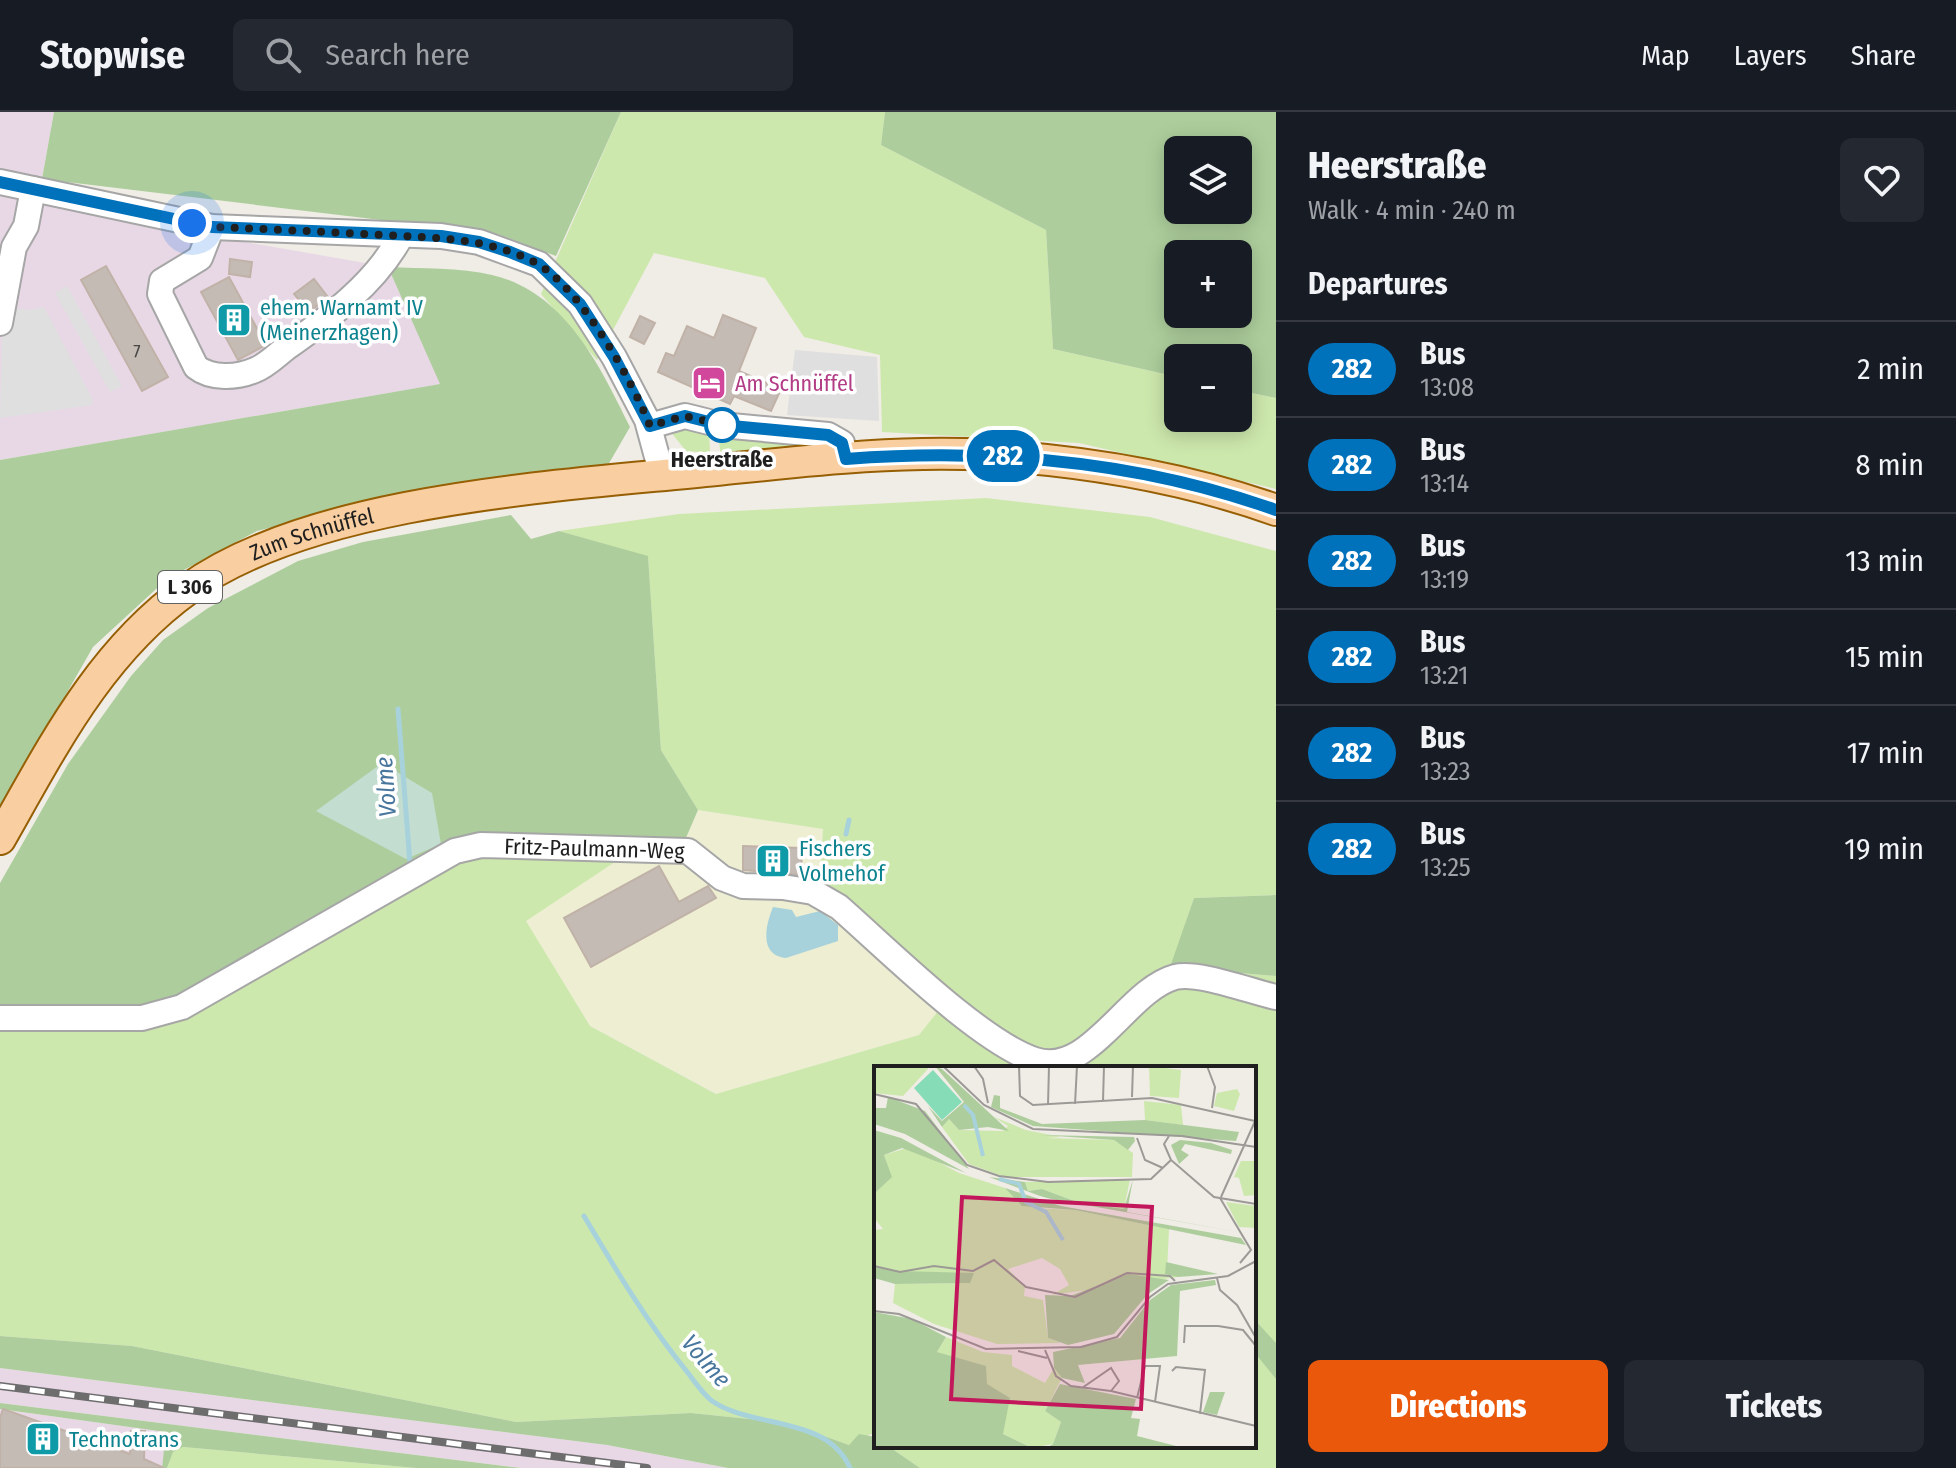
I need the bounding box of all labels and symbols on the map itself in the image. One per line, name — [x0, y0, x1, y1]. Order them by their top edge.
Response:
your location — [172, 203, 212, 243]
place label: ehem. Warnamt IV (Meinerzhagen) — [260, 294, 424, 346]
building icon: ehem. Warnamt IV (Meinerzhagen) — [215, 301, 253, 339]
house number: 7 — [133, 341, 141, 363]
hotel icon: Am Schnüffel — [690, 364, 728, 402]
place label: Am Schnüffel — [735, 370, 854, 397]
marker: Heerstraße — [705, 408, 739, 442]
line badge: 282 — [957, 430, 1049, 482]
place label: Heerstraße — [671, 446, 773, 473]
street label: Zum Schnüffel — [246, 502, 377, 567]
road number: L 306 — [158, 571, 222, 603]
water label: Volme — [370, 756, 402, 818]
street label: Fritz-Paulmann-Weg — [504, 833, 686, 865]
place label: Fischers Volmehof — [799, 835, 886, 887]
building icon: Fischers Volmehof — [754, 842, 792, 880]
inset map — [874, 1066, 1256, 1448]
water label: Volme — [676, 1329, 736, 1393]
building icon: Technotrans — [24, 1420, 62, 1458]
place label: Technotrans — [69, 1426, 179, 1453]

